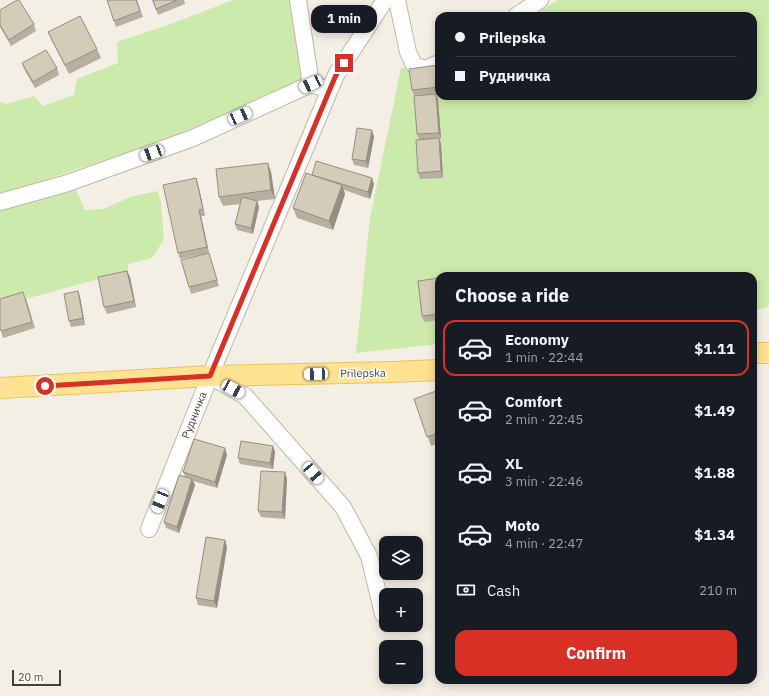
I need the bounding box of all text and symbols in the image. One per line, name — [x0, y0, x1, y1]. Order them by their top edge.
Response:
callout: 1 min — [311, 5, 377, 33]
text: 1 min — [327, 10, 361, 27]
text: Prilepska — [479, 28, 546, 47]
route end — [335, 54, 353, 72]
text: Рудничка — [479, 66, 551, 85]
car — [298, 73, 324, 95]
car — [227, 106, 253, 126]
car — [139, 143, 165, 163]
text: Choose a ride — [455, 284, 569, 307]
icon: car — [457, 330, 493, 366]
text: Economy — [505, 330, 569, 349]
text: $1.11 — [694, 339, 735, 358]
text: 1 min · 22:44 — [505, 349, 583, 366]
street label: Prilepska — [340, 366, 386, 380]
car — [304, 368, 328, 380]
route start — [36, 377, 54, 395]
car — [220, 378, 246, 400]
street label: Рудничка — [178, 389, 210, 441]
icon: car — [457, 392, 493, 428]
text: Comfort — [505, 392, 562, 411]
text: $1.49 — [694, 401, 735, 420]
text: 2 min · 22:45 — [505, 411, 583, 428]
icon: car — [457, 454, 493, 490]
text: XL — [505, 454, 523, 473]
car — [301, 460, 325, 486]
text: $1.88 — [694, 463, 735, 482]
text: 3 min · 22:46 — [505, 473, 583, 490]
car — [150, 488, 170, 514]
icon: car — [457, 516, 493, 552]
text: Moto — [505, 516, 540, 535]
text: $1.34 — [694, 525, 735, 544]
text: 4 min · 22:47 — [505, 535, 583, 552]
map controls — [379, 536, 423, 684]
button: layers — [379, 536, 423, 580]
icon: cash — [455, 579, 477, 601]
text: Cash — [487, 581, 520, 600]
text: 210 m — [699, 582, 737, 599]
button: + — [379, 588, 423, 632]
button: Confirm — [455, 630, 737, 676]
button: − — [379, 640, 423, 684]
scale bar — [12, 668, 61, 687]
text: 20 m — [18, 670, 43, 684]

